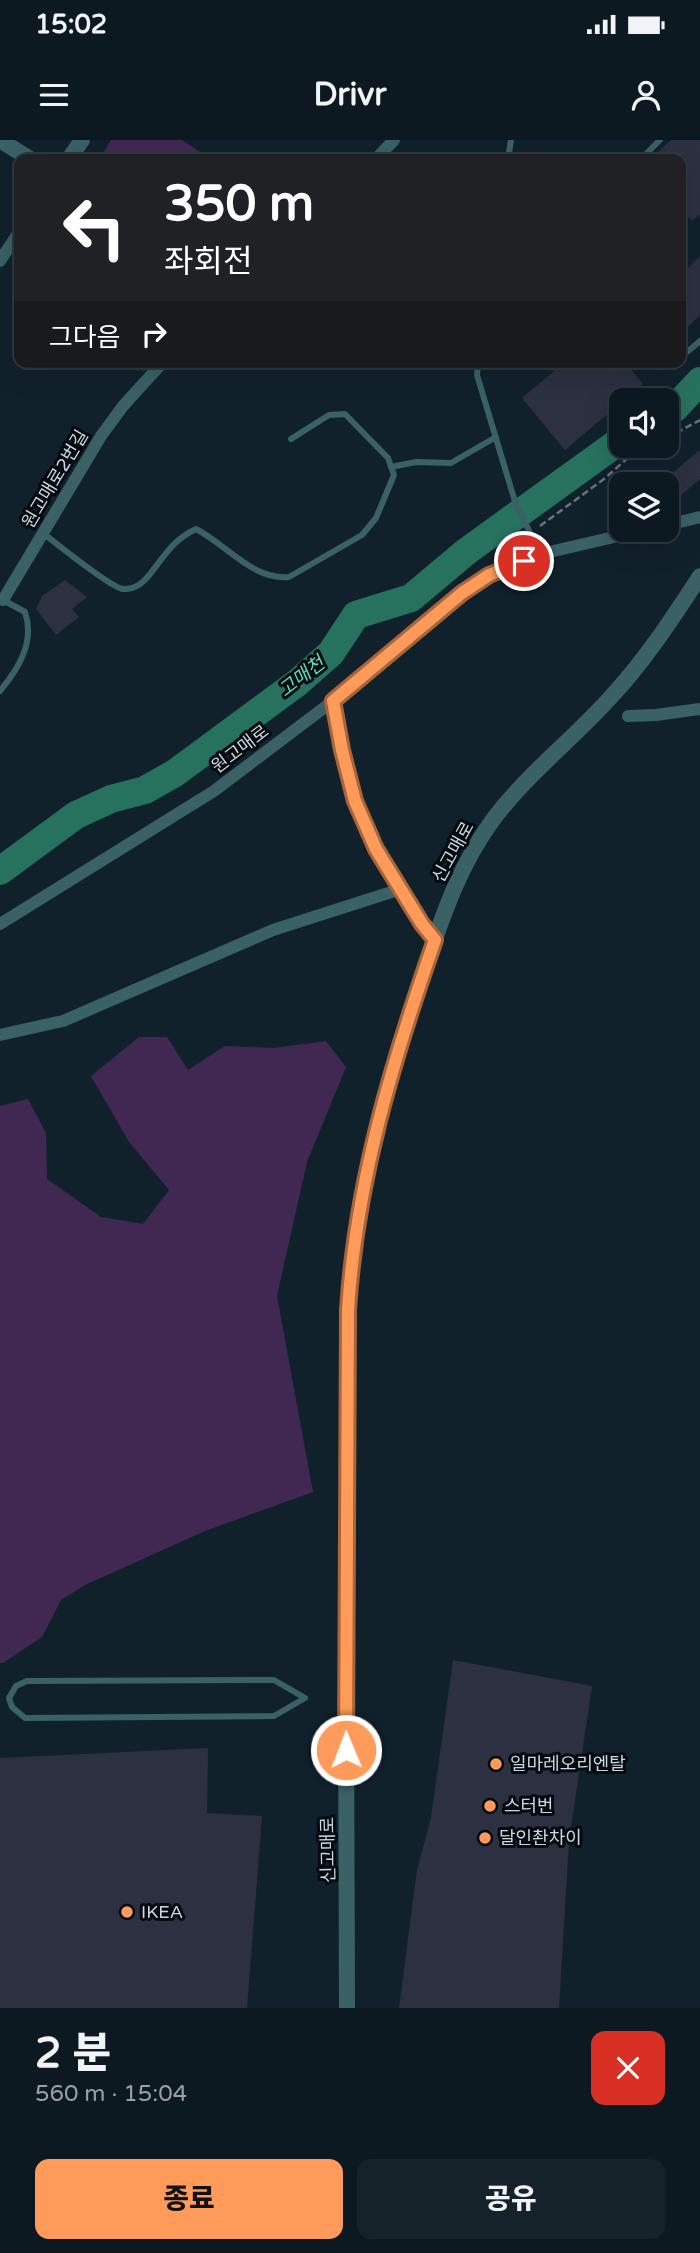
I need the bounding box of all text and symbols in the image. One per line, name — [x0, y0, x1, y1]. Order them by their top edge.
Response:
text: 15:02 — [35, 9, 107, 40]
icon: menu — [35, 76, 73, 114]
text: Drivr — [313, 76, 387, 114]
icon: person — [627, 76, 665, 114]
text: 350 m — [164, 175, 314, 234]
icon: left — [49, 182, 140, 273]
text: 좌회전 — [164, 243, 252, 281]
icon: right — [135, 315, 173, 353]
text: 그다음 — [49, 322, 121, 353]
map controls — [609, 388, 679, 542]
button: sound — [609, 388, 679, 458]
street label: 원고매로2번길 — [17, 426, 93, 532]
button: layers — [609, 472, 679, 542]
pin — [494, 531, 554, 591]
icon: arrive — [505, 542, 543, 580]
water label: 고매천 — [274, 651, 330, 702]
street label: 원고매로 — [207, 720, 273, 778]
street label: 신고매로 — [427, 818, 479, 886]
position arrow — [309, 1713, 383, 1787]
place label: 일마레오리엔탈 — [510, 1753, 626, 1775]
marker: 일마레오리엔탈 — [488, 1756, 504, 1772]
place label: 스터번 — [504, 1795, 554, 1817]
marker: 스터번 — [482, 1798, 498, 1814]
street label: 신고매로 — [316, 1817, 340, 1883]
place label: 달인촨차이 — [499, 1827, 582, 1849]
marker: 달인촨차이 — [477, 1830, 493, 1846]
place label: IKEA — [141, 1901, 183, 1923]
marker: IKEA — [119, 1904, 135, 1920]
text: 2 분 — [35, 2028, 111, 2079]
button: close — [591, 2031, 665, 2105]
text: 560 m · 15:04 — [35, 2080, 187, 2108]
button: 종료 — [35, 2159, 343, 2239]
button: 공유 — [357, 2159, 665, 2239]

